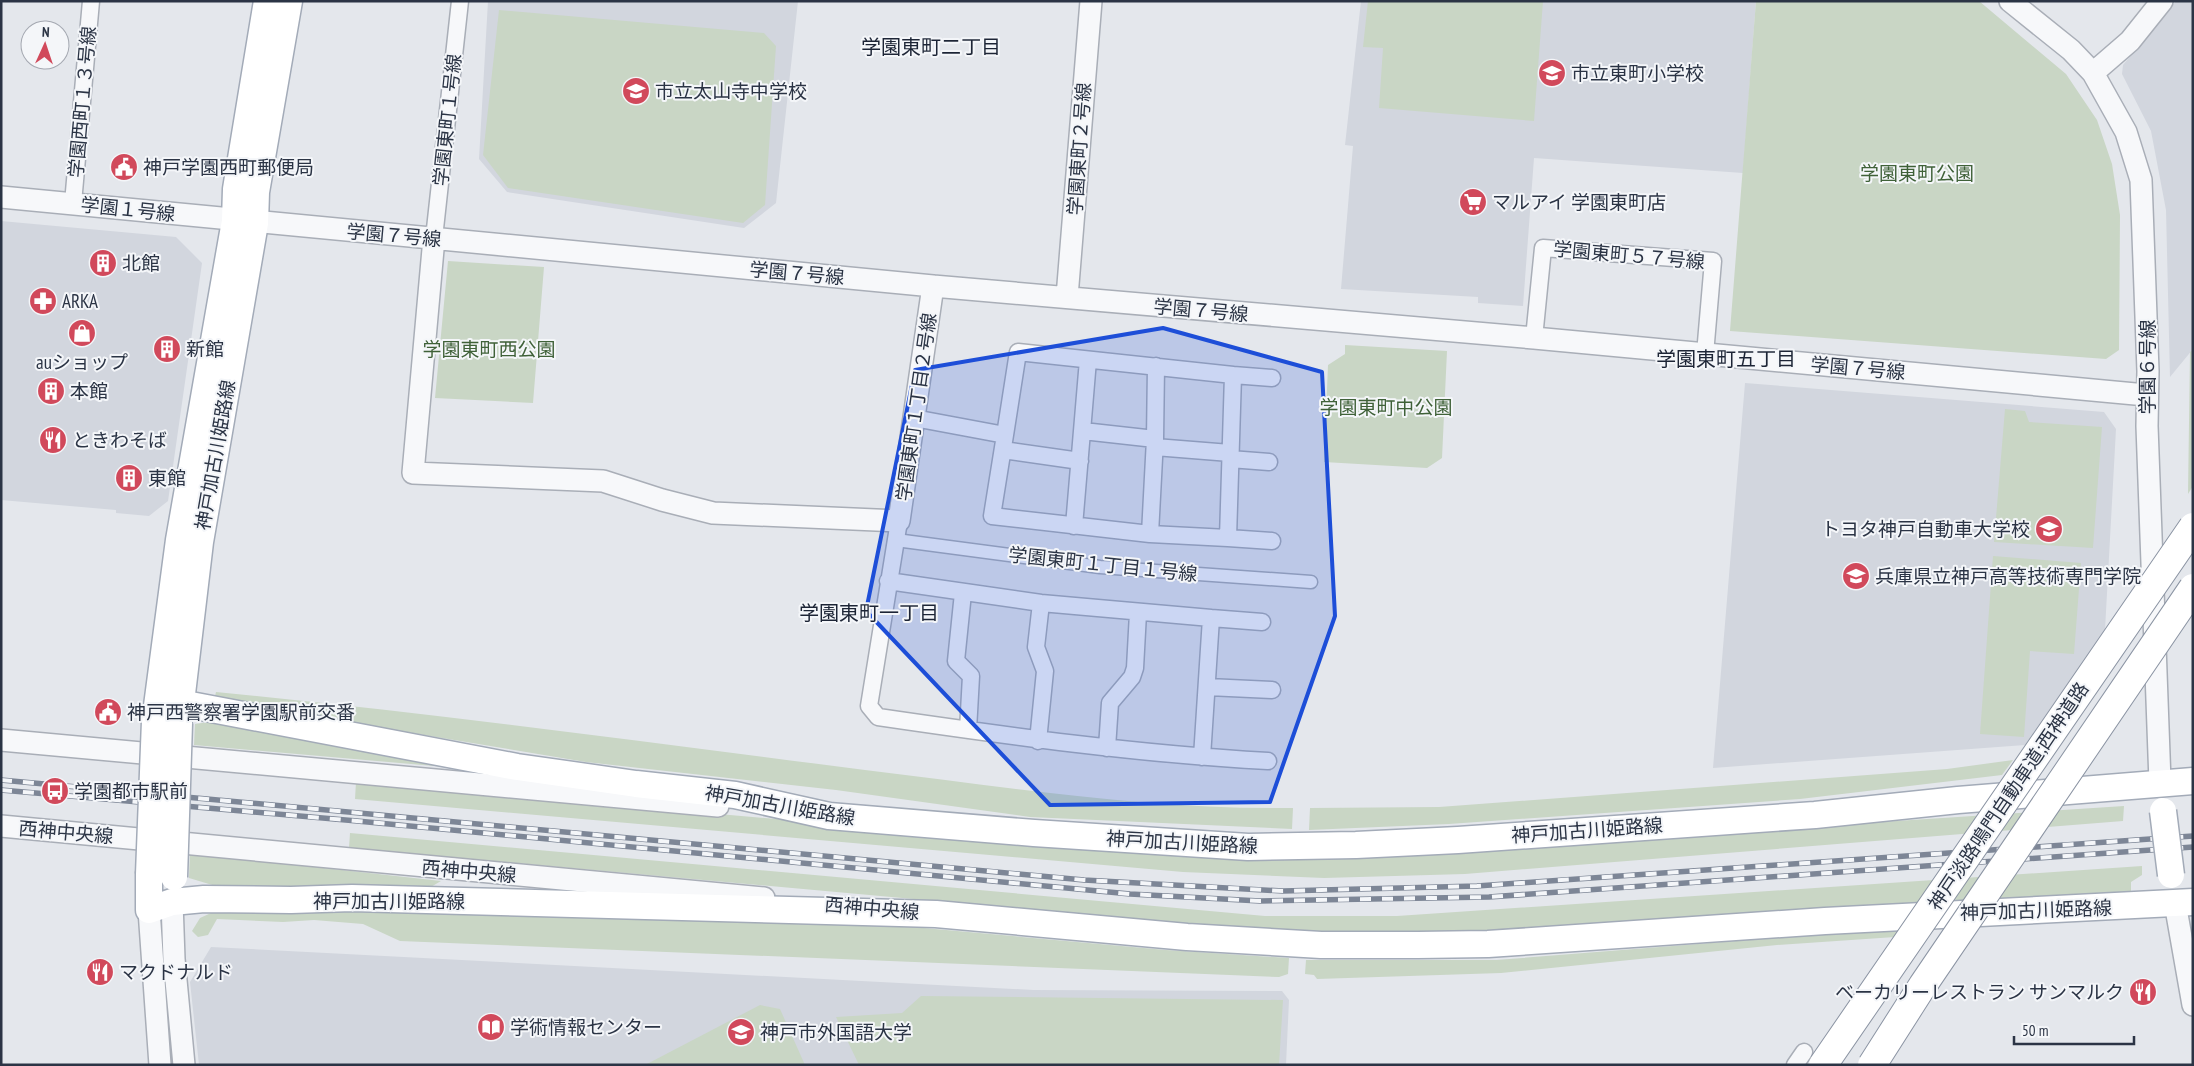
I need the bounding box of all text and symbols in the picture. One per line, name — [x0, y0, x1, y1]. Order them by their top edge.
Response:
north arrow — [20, 20, 70, 70]
text: N — [41, 23, 50, 41]
street label: 学園西町１３号線 — [63, 25, 101, 179]
district label: 学園東町二丁目 — [861, 34, 1001, 60]
street label: 学園東町１号線 — [428, 53, 466, 187]
school or university icon: 市立東町小学校 — [1537, 58, 1567, 88]
place label: 市立東町小学校 — [1571, 61, 1704, 85]
school or university icon: 市立太山寺中学校 — [621, 76, 651, 106]
place label: 市立太山寺中学校 — [655, 79, 807, 103]
street label: 学園東町２号線 — [1062, 82, 1096, 216]
public building icon: 神戸学園西町郵便局 — [109, 152, 139, 182]
place label: 神戸学園西町郵便局 — [143, 155, 314, 179]
park label: 学園東町公園 — [1860, 161, 1974, 185]
supermarket icon: マルアイ 学園東町店 — [1458, 187, 1488, 217]
place label: マルアイ 学園東町店 — [1492, 190, 1666, 214]
street label: 学園１号線 — [79, 192, 177, 226]
street label: 学園７号線 — [346, 219, 442, 251]
street label: 学園東町５７号線 — [1552, 236, 1706, 274]
building icon: 北館 — [88, 248, 118, 278]
place label: 北館 — [122, 251, 160, 275]
street label: 学園７号線 — [749, 257, 845, 289]
pharmacy icon: ARKA — [28, 286, 58, 316]
place label: ARKA — [62, 289, 98, 313]
street label: 学園７号線 — [1153, 294, 1249, 326]
street label: 学園東町１丁目２号線 — [891, 311, 941, 503]
shop icon: auショップ — [67, 318, 97, 348]
street label: 学園６号線 — [2135, 319, 2159, 415]
building icon: 新館 — [152, 334, 182, 364]
place label: 新館 — [186, 337, 224, 361]
park label: 学園東町西公園 — [422, 337, 556, 361]
district label: 学園東町五丁目 — [1656, 346, 1796, 372]
place label: auショップ — [36, 350, 128, 374]
street label: 学園７号線 — [1810, 352, 1906, 384]
building icon: 本館 — [36, 376, 66, 406]
street label: 神戸加古川姫路線 — [190, 378, 240, 532]
place label: 本館 — [70, 379, 108, 403]
park label: 学園東町中公園 — [1319, 395, 1453, 419]
restaurant icon: ときわそば — [38, 425, 68, 455]
place label: ときわそば — [72, 428, 167, 452]
building icon: 東館 — [114, 463, 144, 493]
place label: 東館 — [148, 466, 186, 490]
school or university icon: トヨタ神戸自動車大学校 — [2034, 514, 2064, 544]
place label: トヨタ神戸自動車大学校 — [1821, 517, 2030, 541]
street label: 学園東町１丁目１号線 — [1007, 542, 1199, 586]
school or university icon: 兵庫県立神戸高等技術専門学院 — [1841, 561, 1871, 591]
place label: 兵庫県立神戸高等技術専門学院 — [1875, 564, 2141, 588]
district label: 学園東町一丁目 — [799, 600, 939, 626]
street label: 神戸淡路鳴門自動車道;西神道路 — [1923, 677, 2093, 915]
public building icon: 神戸西警察署学園駅前交番 — [93, 697, 123, 727]
place label: 神戸西警察署学園駅前交番 — [127, 700, 355, 724]
bus stop icon: 学園都市駅前 — [40, 776, 70, 806]
place label: 学園都市駅前 — [74, 779, 188, 803]
street label: 神戸加古川姫路線 — [703, 780, 857, 830]
street label: 神戸加古川姫路線 — [1510, 813, 1664, 847]
street label: 西神中央線 — [18, 816, 114, 848]
street label: 神戸加古川姫路線 — [1105, 826, 1259, 858]
street label: 西神中央線 — [421, 855, 517, 887]
street label: 神戸加古川姫路線 — [313, 889, 465, 913]
street label: 西神中央線 — [824, 892, 920, 924]
street label: 神戸加古川姫路線 — [1960, 895, 2112, 925]
restaurant icon: マクドナルド — [85, 957, 115, 987]
place label: マクドナルド — [119, 960, 233, 984]
restaurant icon: ベーカリーレストラン サンマルク — [2128, 977, 2158, 1007]
place label: ベーカリーレストラン サンマルク — [1835, 980, 2124, 1004]
library icon: 学術情報センター — [476, 1012, 506, 1042]
scale bar — [2014, 1014, 2134, 1046]
place label: 学術情報センター — [510, 1015, 662, 1039]
school or university icon: 神戸市外国語大学 — [726, 1017, 756, 1047]
place label: 神戸市外国語大学 — [760, 1020, 912, 1044]
text: 50 m — [2022, 1021, 2048, 1040]

